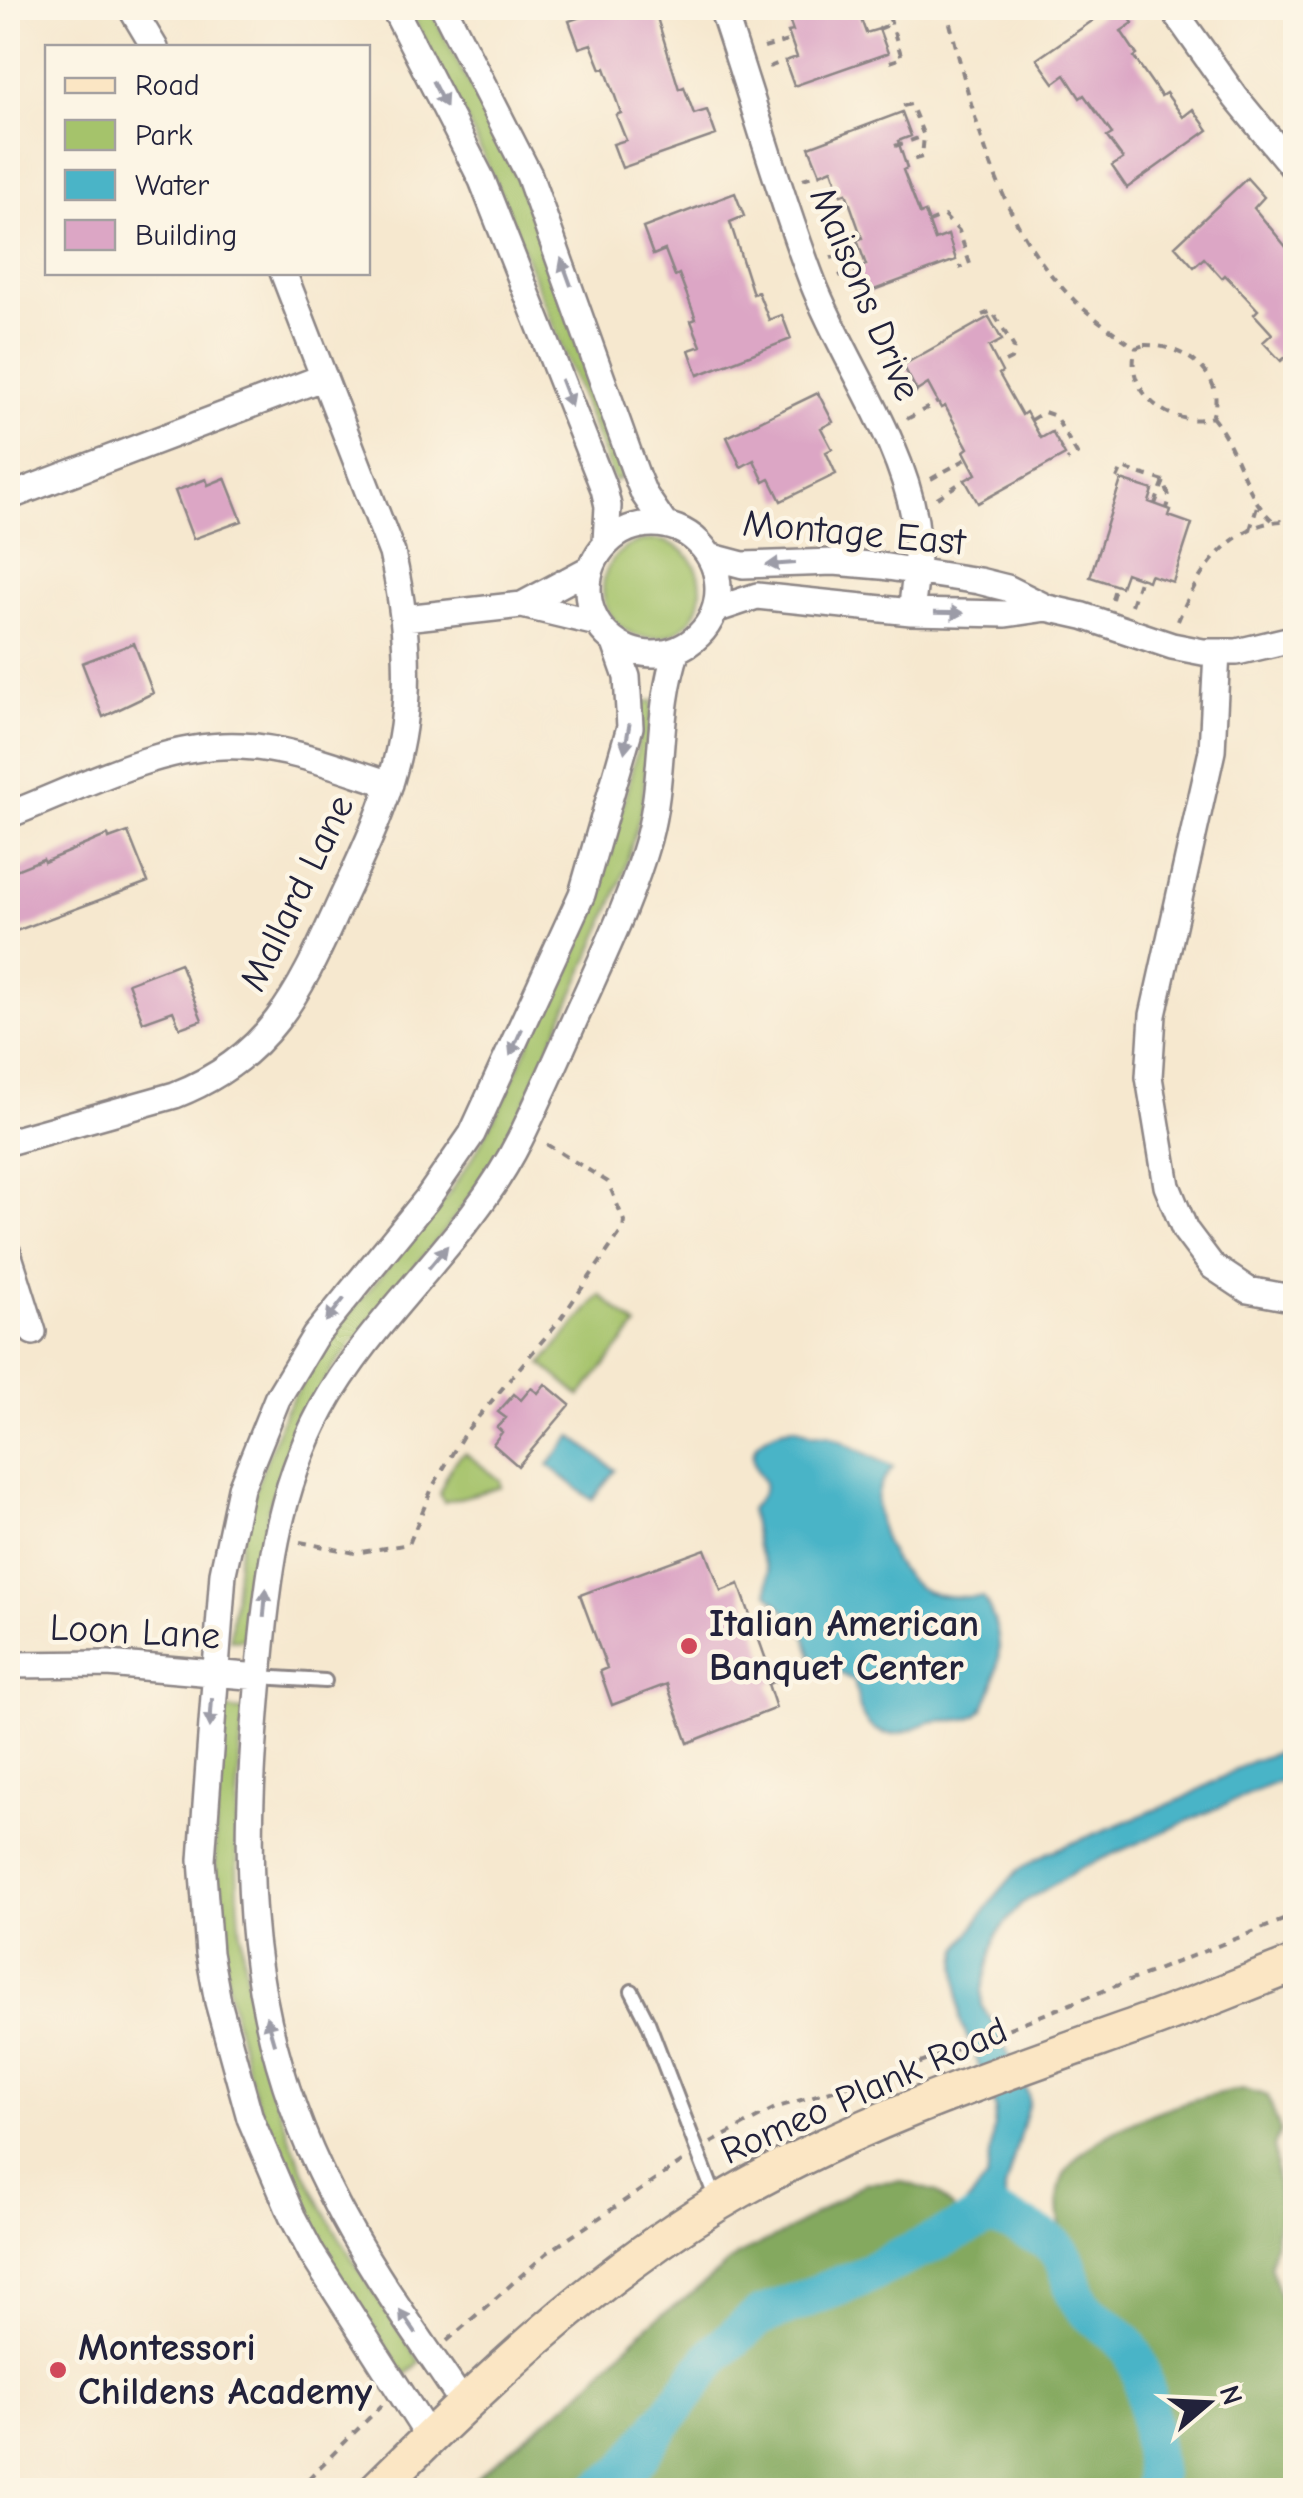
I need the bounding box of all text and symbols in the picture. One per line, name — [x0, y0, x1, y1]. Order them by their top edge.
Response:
legend — [45, 45, 370, 275]
text: Road — [135, 68, 200, 103]
one-way arrow — [430, 79, 447, 108]
text: Park — [135, 118, 193, 153]
text: Water — [135, 168, 209, 203]
street label: Maisons Drive — [800, 181, 930, 407]
text: Building — [135, 218, 238, 253]
one-way arrow — [558, 256, 573, 286]
one-way arrow — [559, 378, 575, 408]
street label: Montage East — [741, 501, 968, 565]
one-way arrow — [765, 556, 797, 572]
one-way arrow — [933, 605, 965, 621]
one-way arrow — [619, 722, 634, 754]
street label: Mallard Lane — [231, 788, 363, 998]
one-way arrow — [508, 1027, 524, 1057]
one-way arrow — [427, 1245, 448, 1270]
one-way arrow — [326, 1297, 346, 1323]
one-way arrow — [258, 1587, 274, 1618]
place label: Italian American Banquet Center — [709, 1602, 979, 1690]
street label: Loon Lane — [49, 1606, 221, 1658]
marker: Italian American Banquet Center — [678, 1635, 700, 1657]
one-way arrow — [203, 1697, 219, 1729]
street label: Romeo Plank Road — [714, 2008, 1014, 2174]
one-way arrow — [262, 2015, 278, 2046]
one-way arrow — [400, 2309, 418, 2336]
place label: Montessori Childens Academy — [78, 2326, 373, 2414]
north arrow — [1158, 2353, 1258, 2453]
marker: Montessori Childens Academy — [47, 2359, 69, 2381]
text: N — [1213, 2381, 1249, 2409]

